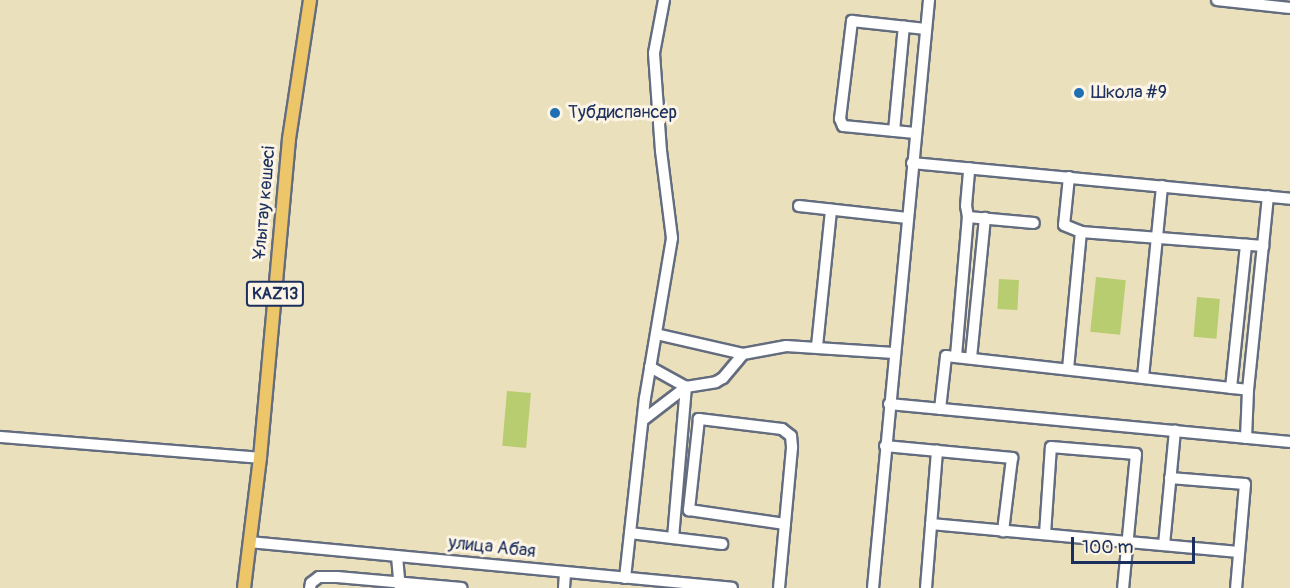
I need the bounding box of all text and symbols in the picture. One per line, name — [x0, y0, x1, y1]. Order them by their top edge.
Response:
place label: Школа #9 — [1091, 82, 1167, 104]
marker: Школа #9 — [1072, 86, 1086, 100]
place label: Тубдиспансер — [568, 102, 677, 124]
marker: Тубдиспансер — [546, 104, 564, 122]
street label: Ұлытау көшесі — [249, 145, 281, 261]
road number: KAZ13 — [245, 281, 305, 307]
scale bar — [1074, 525, 1198, 563]
street label: улица Абая — [447, 533, 537, 563]
text: 100 m — [1082, 536, 1134, 559]

